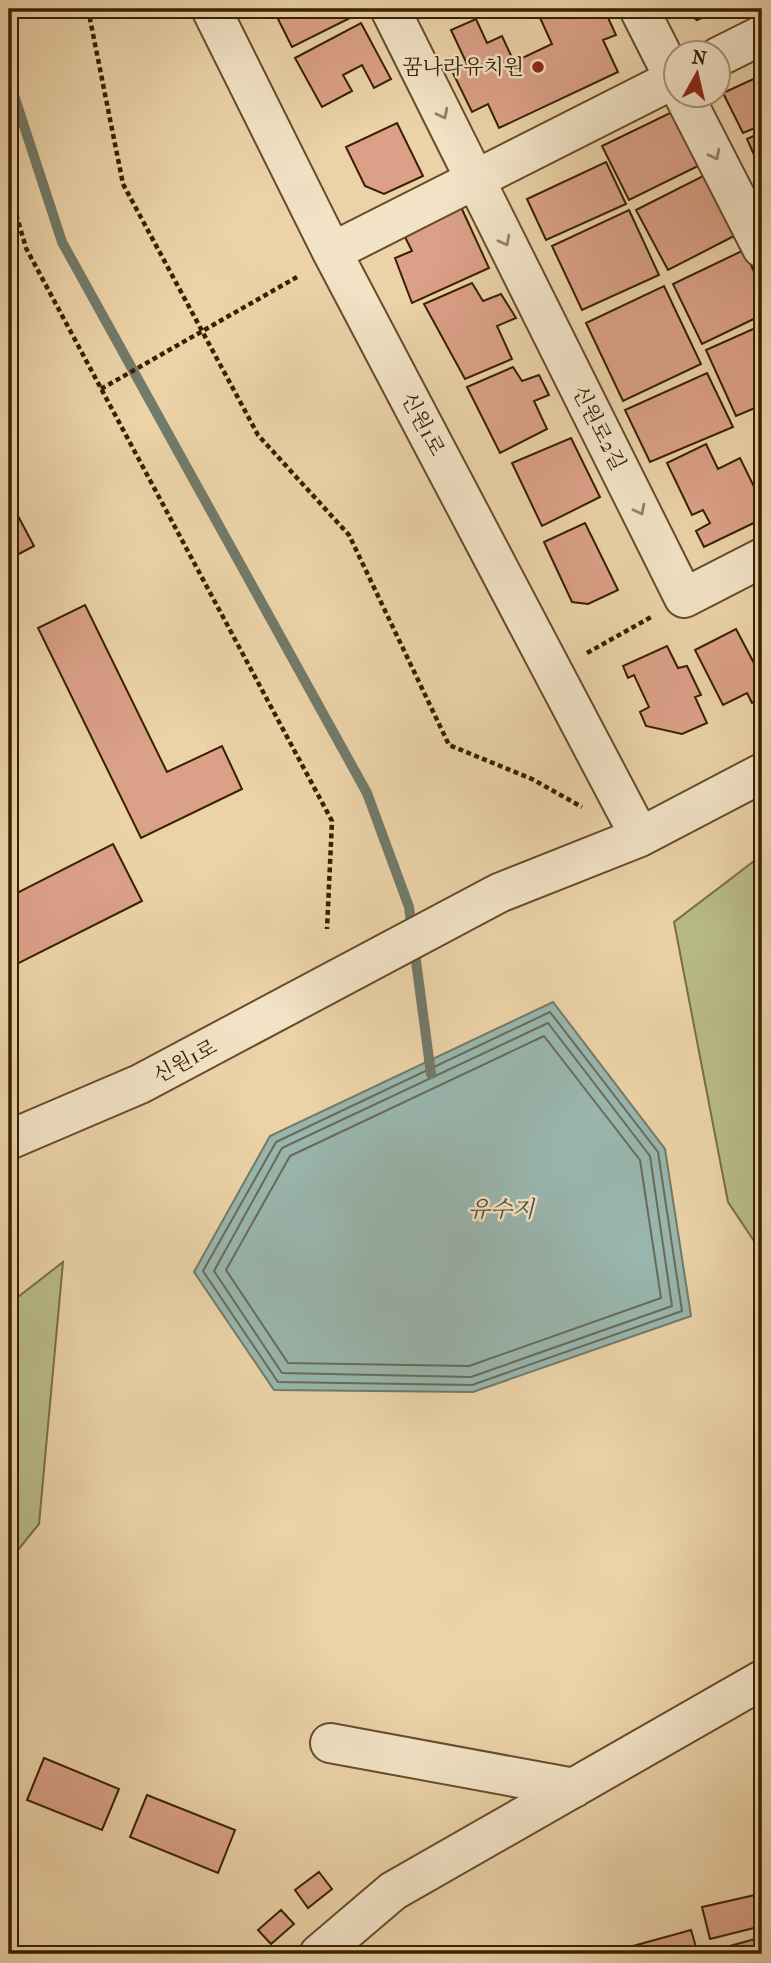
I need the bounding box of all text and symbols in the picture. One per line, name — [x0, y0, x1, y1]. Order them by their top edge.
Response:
north arrow — [662, 38, 732, 108]
text: N — [691, 46, 708, 70]
place label: 꿈나라유치원 — [402, 55, 524, 79]
marker: 꿈나라유치원 — [530, 59, 546, 75]
one-way arrow — [434, 106, 448, 119]
one-way arrow — [706, 148, 720, 160]
one-way arrow — [496, 234, 510, 246]
street label: 신원로2길 — [567, 382, 631, 474]
street label: 신원1로 — [396, 388, 450, 460]
one-way arrow — [631, 503, 645, 515]
street label: 신원1로 — [149, 1034, 221, 1088]
water label: 유수지 — [468, 1196, 536, 1223]

